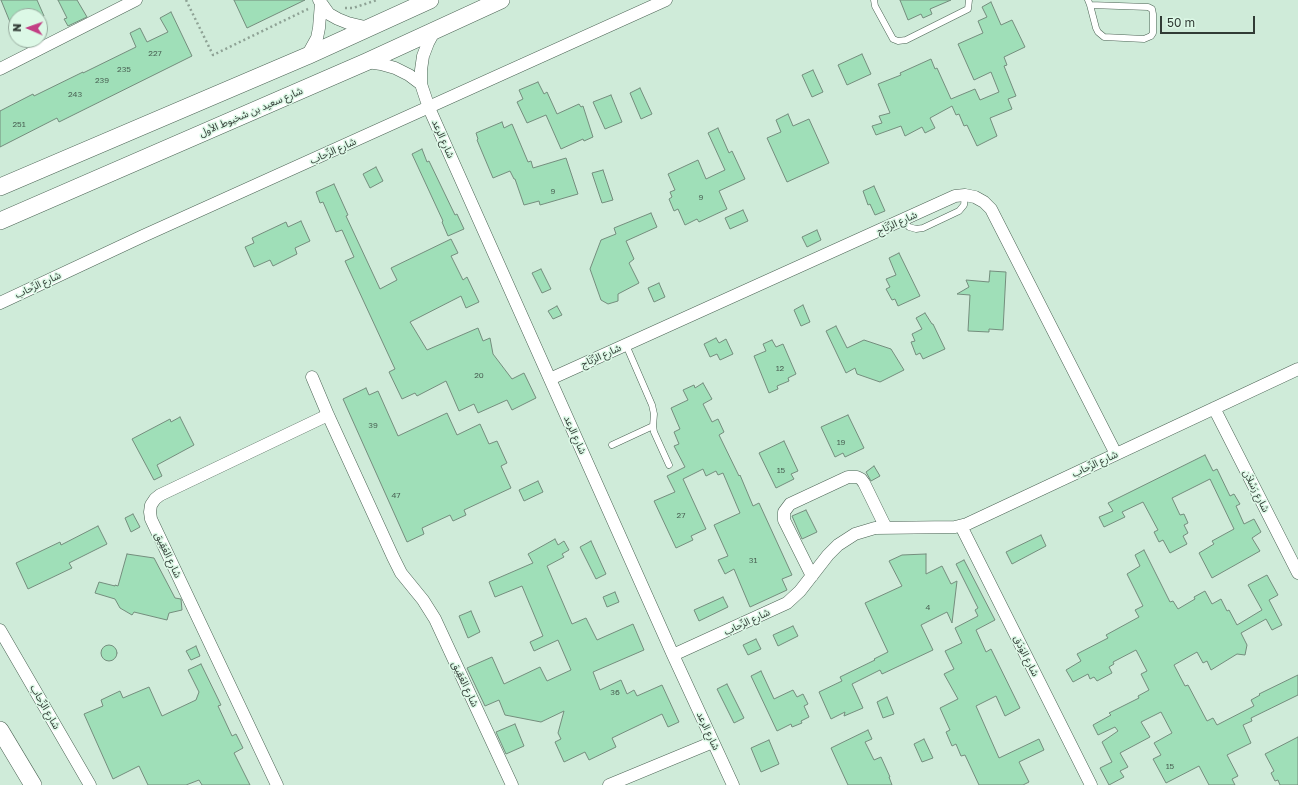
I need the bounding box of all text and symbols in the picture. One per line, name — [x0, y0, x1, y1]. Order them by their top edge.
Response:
north arrow — [8, 8, 48, 48]
scale bar — [1162, 8, 1257, 34]
text: 50 m — [1167, 15, 1195, 30]
text: N — [10, 23, 23, 32]
house number: 227 — [148, 48, 162, 58]
house number: 235 — [117, 64, 131, 74]
house number: 239 — [95, 75, 109, 85]
street label: شارع سعيد بن شخبوط الأول — [197, 85, 305, 139]
house number: 243 — [68, 89, 82, 99]
street label: شارع الرعد — [429, 118, 457, 160]
house number: 251 — [12, 119, 26, 129]
street label: شارع الرِّحاب — [308, 136, 358, 166]
house number: 9 — [551, 186, 555, 196]
house number: 9 — [699, 192, 703, 202]
street label: شارع الرِّتَاج — [875, 209, 919, 237]
street label: شارع الرِّحاب — [13, 269, 63, 301]
street label: شارع الرِّتَاج — [579, 342, 623, 370]
house number: 12 — [776, 363, 784, 373]
house number: 20 — [474, 370, 484, 380]
street label: شارع الرعد — [561, 414, 589, 456]
house number: 39 — [368, 420, 378, 430]
house number: 19 — [837, 437, 845, 447]
street label: شارع الرِّحاب — [1070, 448, 1120, 480]
house number: 15 — [777, 465, 785, 475]
street label: شارع رَسْلاَن — [1240, 468, 1272, 514]
house number: 47 — [391, 490, 401, 500]
house number: 27 — [677, 510, 685, 520]
street label: شارع العَقِيق — [152, 530, 184, 580]
house number: 31 — [749, 555, 757, 565]
house number: 4 — [926, 602, 930, 612]
street label: شارع الرِّحاب — [722, 606, 772, 638]
street label: شارع الوَدَق — [1011, 634, 1041, 678]
street label: شارع العَقِيق — [449, 659, 481, 709]
street label: شارع الرِّحاب — [27, 683, 63, 731]
house number: 36 — [610, 687, 620, 697]
street label: شارع الرعد — [694, 710, 722, 752]
house number: 15 — [1166, 761, 1174, 771]

